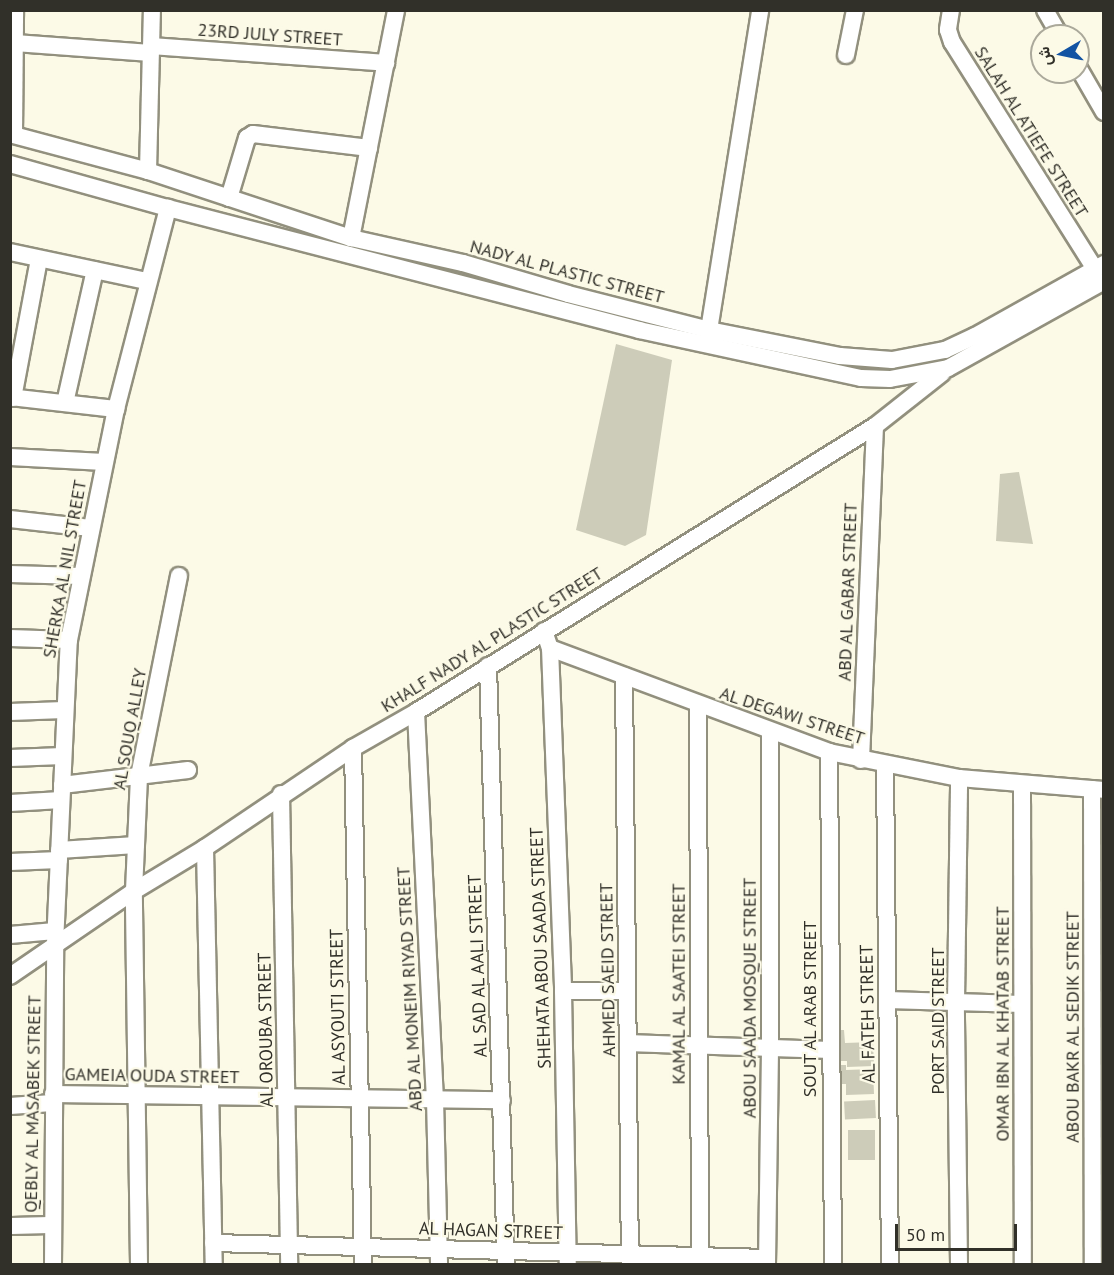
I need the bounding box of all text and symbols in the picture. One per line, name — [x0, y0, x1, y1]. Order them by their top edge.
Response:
street label: 23RD JULY STREET — [197, 19, 343, 51]
north arrow — [1030, 24, 1090, 84]
street label: SALAH AL ATIEFE STREET — [969, 42, 1093, 222]
text: ش — [1033, 45, 1056, 68]
street label: NADY AL PLASTIC STREET — [466, 235, 668, 309]
street label: SHERKA AL NIL STREET — [38, 477, 92, 661]
street label: ABD AL GABAR STREET — [834, 502, 862, 682]
street label: KHALF NADY AL PLASTIC STREET — [376, 562, 608, 718]
street label: AL SOUQ ALLEY — [109, 666, 151, 792]
street label: AL DEGAWI STREET — [717, 682, 867, 750]
street label: SHEHATA ABOU SAADA STREET — [526, 826, 556, 1070]
street label: ABD AL MONEIM RIYAD STREET — [393, 865, 427, 1113]
street label: AL SAD AL AALI STREET — [464, 873, 492, 1059]
street label: ABOU SAADA MOSQUE STREET — [739, 877, 761, 1119]
street label: KAMAL AL SAATEI STREET — [668, 882, 690, 1086]
street label: AHMED SAEID STREET — [596, 883, 620, 1057]
street label: OMAR IBN AL KHATAB STREET — [992, 906, 1014, 1142]
street label: ABOU BAKR AL SEDIK STREET — [1062, 910, 1084, 1144]
street label: SOUT AL ARAB STREET — [799, 919, 821, 1099]
street label: AL ASYOUTI STREET — [326, 928, 350, 1086]
street label: AL FATEH STREET — [856, 944, 880, 1084]
street label: PORT SAID STREET — [927, 947, 949, 1095]
street label: AL OROUBA STREET — [254, 952, 278, 1108]
street label: QEBLY AL MASABEK STREET — [20, 994, 46, 1214]
street label: GAMEIA OUDA STREET — [64, 1064, 240, 1088]
scale bar — [898, 1212, 1020, 1250]
street label: AL HAGAN STREET — [418, 1218, 564, 1244]
text: 50 m — [906, 1223, 945, 1246]

